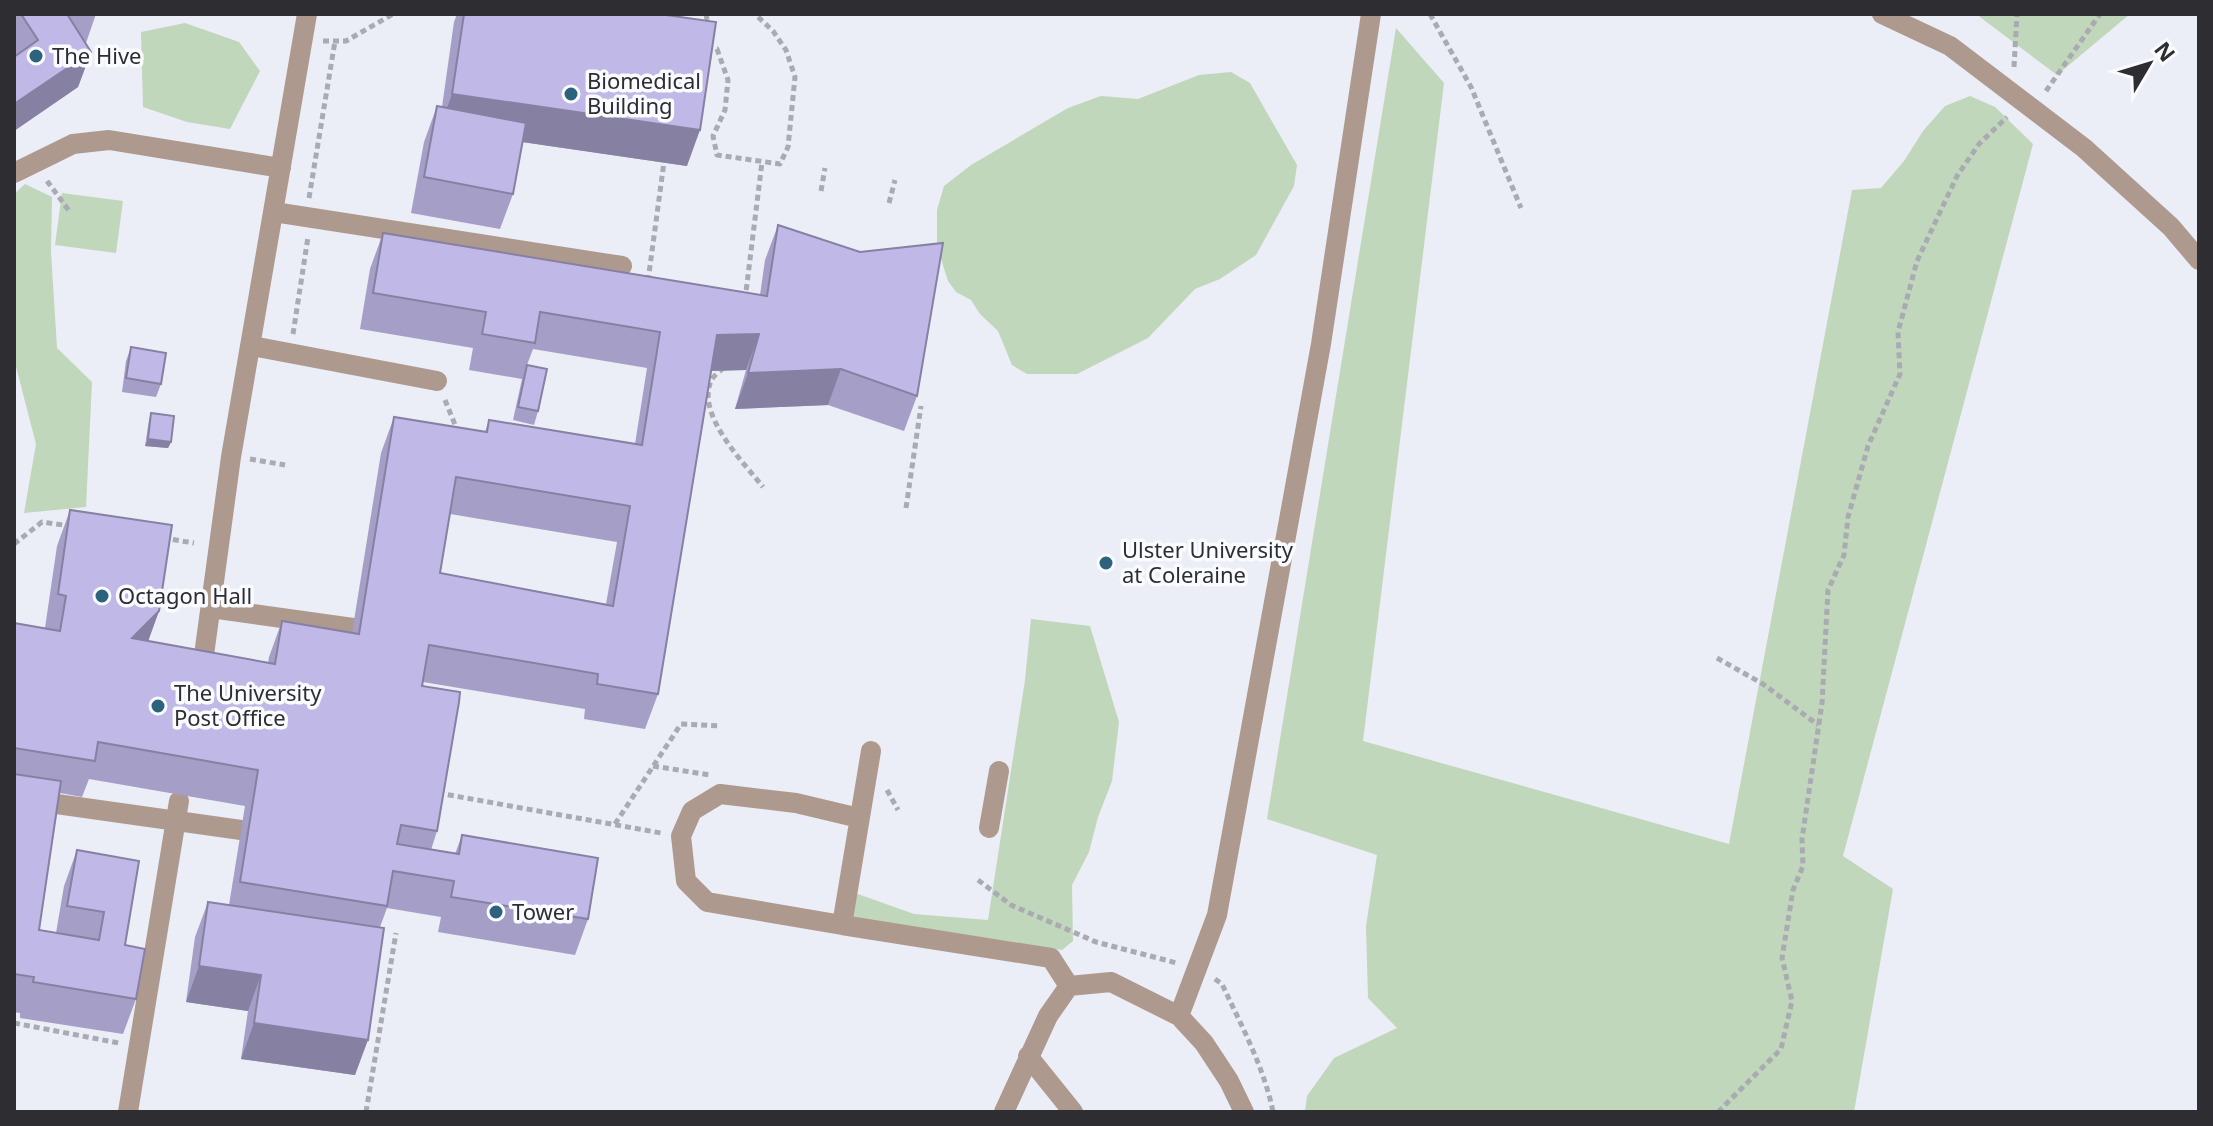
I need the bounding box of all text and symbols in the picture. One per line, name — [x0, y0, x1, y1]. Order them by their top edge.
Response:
north arrow — [2109, 24, 2189, 104]
text: N — [2148, 35, 2183, 67]
place label: The Hive — [52, 40, 142, 70]
marker: The Hive — [27, 47, 45, 65]
place label: Biomedical Building — [587, 65, 701, 120]
marker: Biomedical Building — [562, 85, 580, 103]
place label: Ulster University at Coleraine — [1122, 534, 1294, 589]
marker: Ulster University at Coleraine — [1097, 554, 1115, 572]
place label: Octagon Hall — [118, 580, 252, 610]
marker: Octagon Hall — [93, 587, 111, 605]
place label: The University Post Office — [174, 677, 322, 732]
marker: The University Post Office — [149, 697, 167, 715]
place label: Tower — [512, 896, 574, 926]
marker: Tower — [487, 903, 505, 921]

